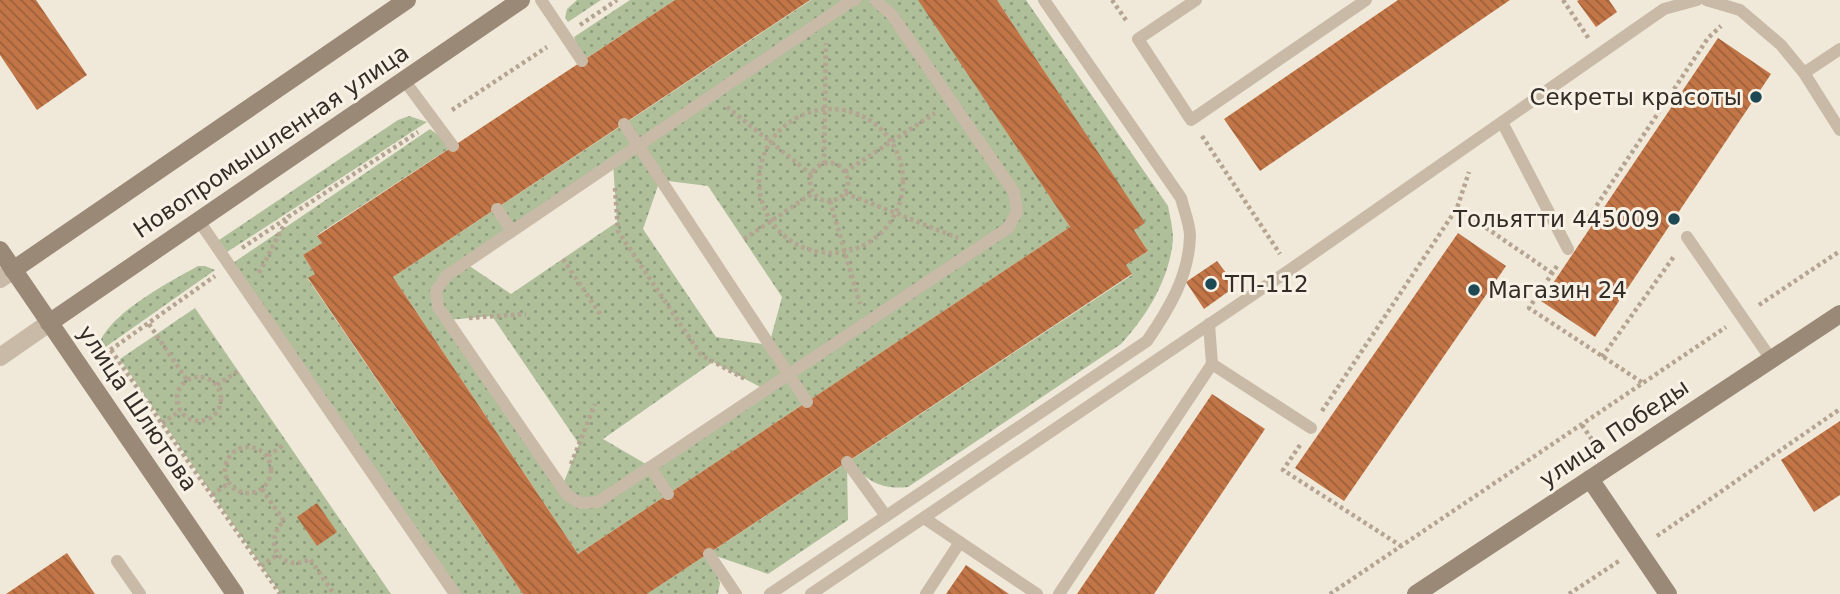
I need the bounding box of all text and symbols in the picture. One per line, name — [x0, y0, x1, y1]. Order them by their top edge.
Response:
street label: Новопромышленная улица — [128, 39, 414, 243]
place label: Секреты красоты — [1529, 84, 1742, 110]
marker: Секреты красоты — [1748, 89, 1764, 105]
place label: Тольятти 445009 — [1452, 206, 1660, 232]
marker: Тольятти 445009 — [1666, 211, 1682, 227]
place label: ТП-112 — [1224, 271, 1309, 297]
marker: ТП-112 — [1203, 276, 1219, 292]
place label: Магазин 24 — [1488, 277, 1627, 303]
marker: Магазин 24 — [1466, 282, 1482, 298]
street label: улица Шлютова — [73, 320, 203, 496]
street label: улица Победы — [1535, 374, 1693, 492]

